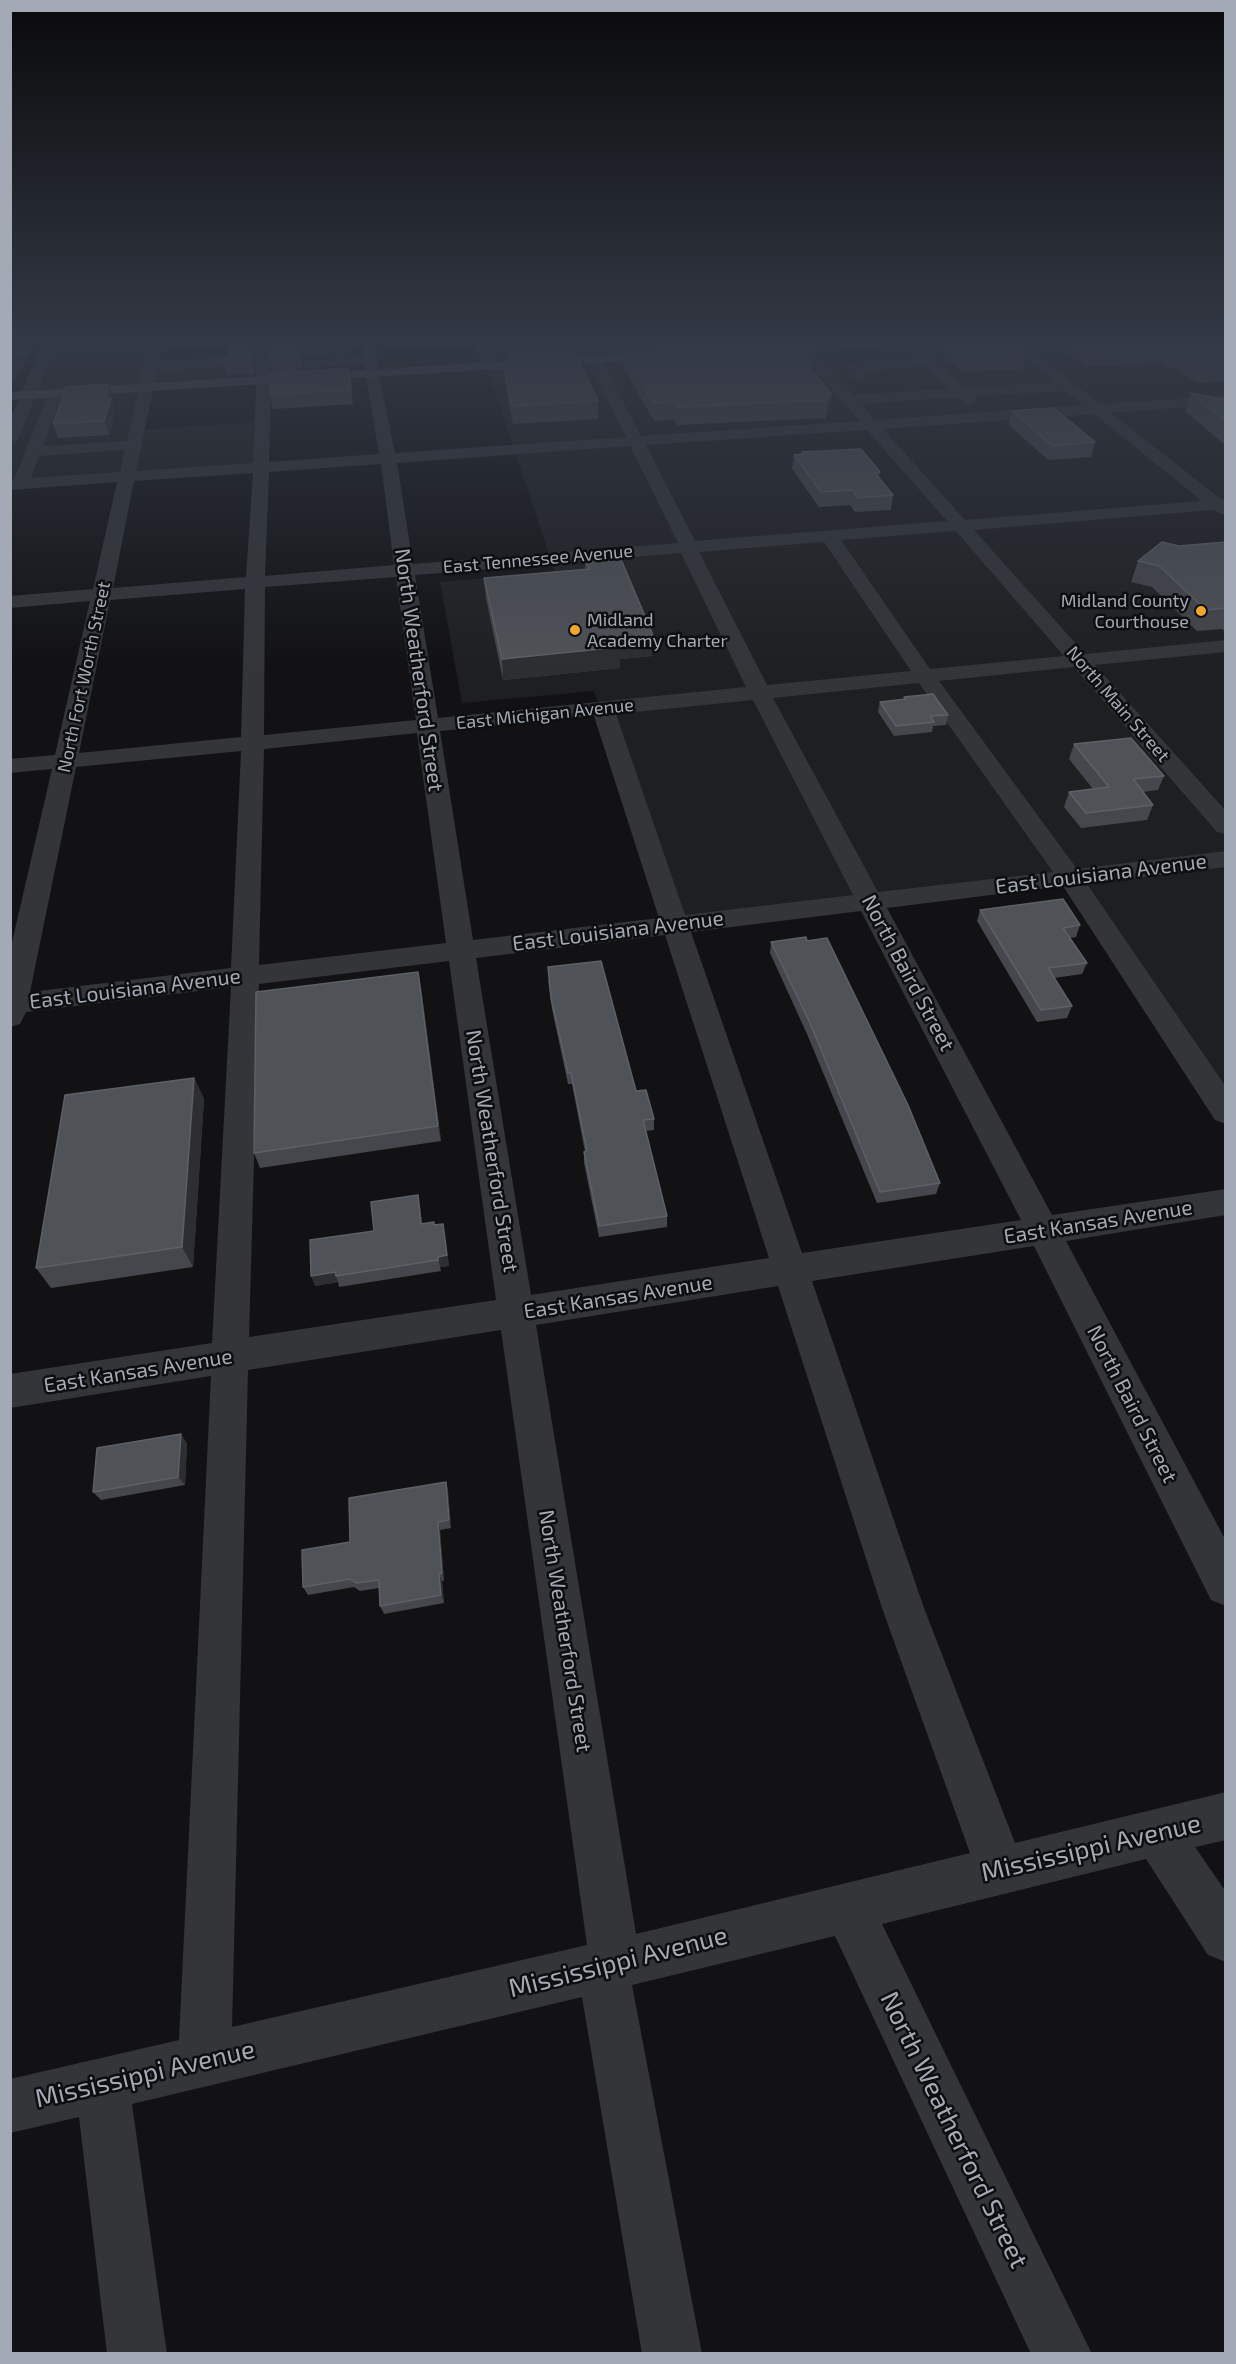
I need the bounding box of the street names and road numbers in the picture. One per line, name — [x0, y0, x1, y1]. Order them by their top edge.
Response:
street label: East Tennessee Avenue — [442, 540, 634, 578]
street label: North Weatherford Street — [389, 547, 449, 793]
street label: North Fort Worth Street — [53, 580, 115, 774]
street label: North Main Street — [1062, 642, 1174, 766]
street label: East Michigan Avenue — [455, 694, 635, 734]
street label: East Louisiana Avenue — [994, 849, 1208, 899]
street label: North Baird Street — [856, 891, 960, 1055]
street label: East Louisiana Avenue — [511, 906, 725, 956]
street label: East Louisiana Avenue — [28, 964, 242, 1014]
street label: North Weatherford Street — [460, 1028, 524, 1274]
street label: East Kansas Avenue — [1002, 1195, 1194, 1249]
street label: East Kansas Avenue — [522, 1270, 714, 1324]
street label: North Baird Street — [1081, 1321, 1183, 1487]
street label: East Kansas Avenue — [42, 1344, 234, 1398]
street label: North Weatherford Street — [533, 1508, 597, 1754]
street label: Mississippi Avenue — [978, 1808, 1204, 1888]
street label: Mississippi Avenue — [505, 1920, 731, 2004]
street label: North Weatherford Street — [873, 1987, 1035, 2273]
street label: Mississippi Avenue — [32, 2034, 258, 2114]

